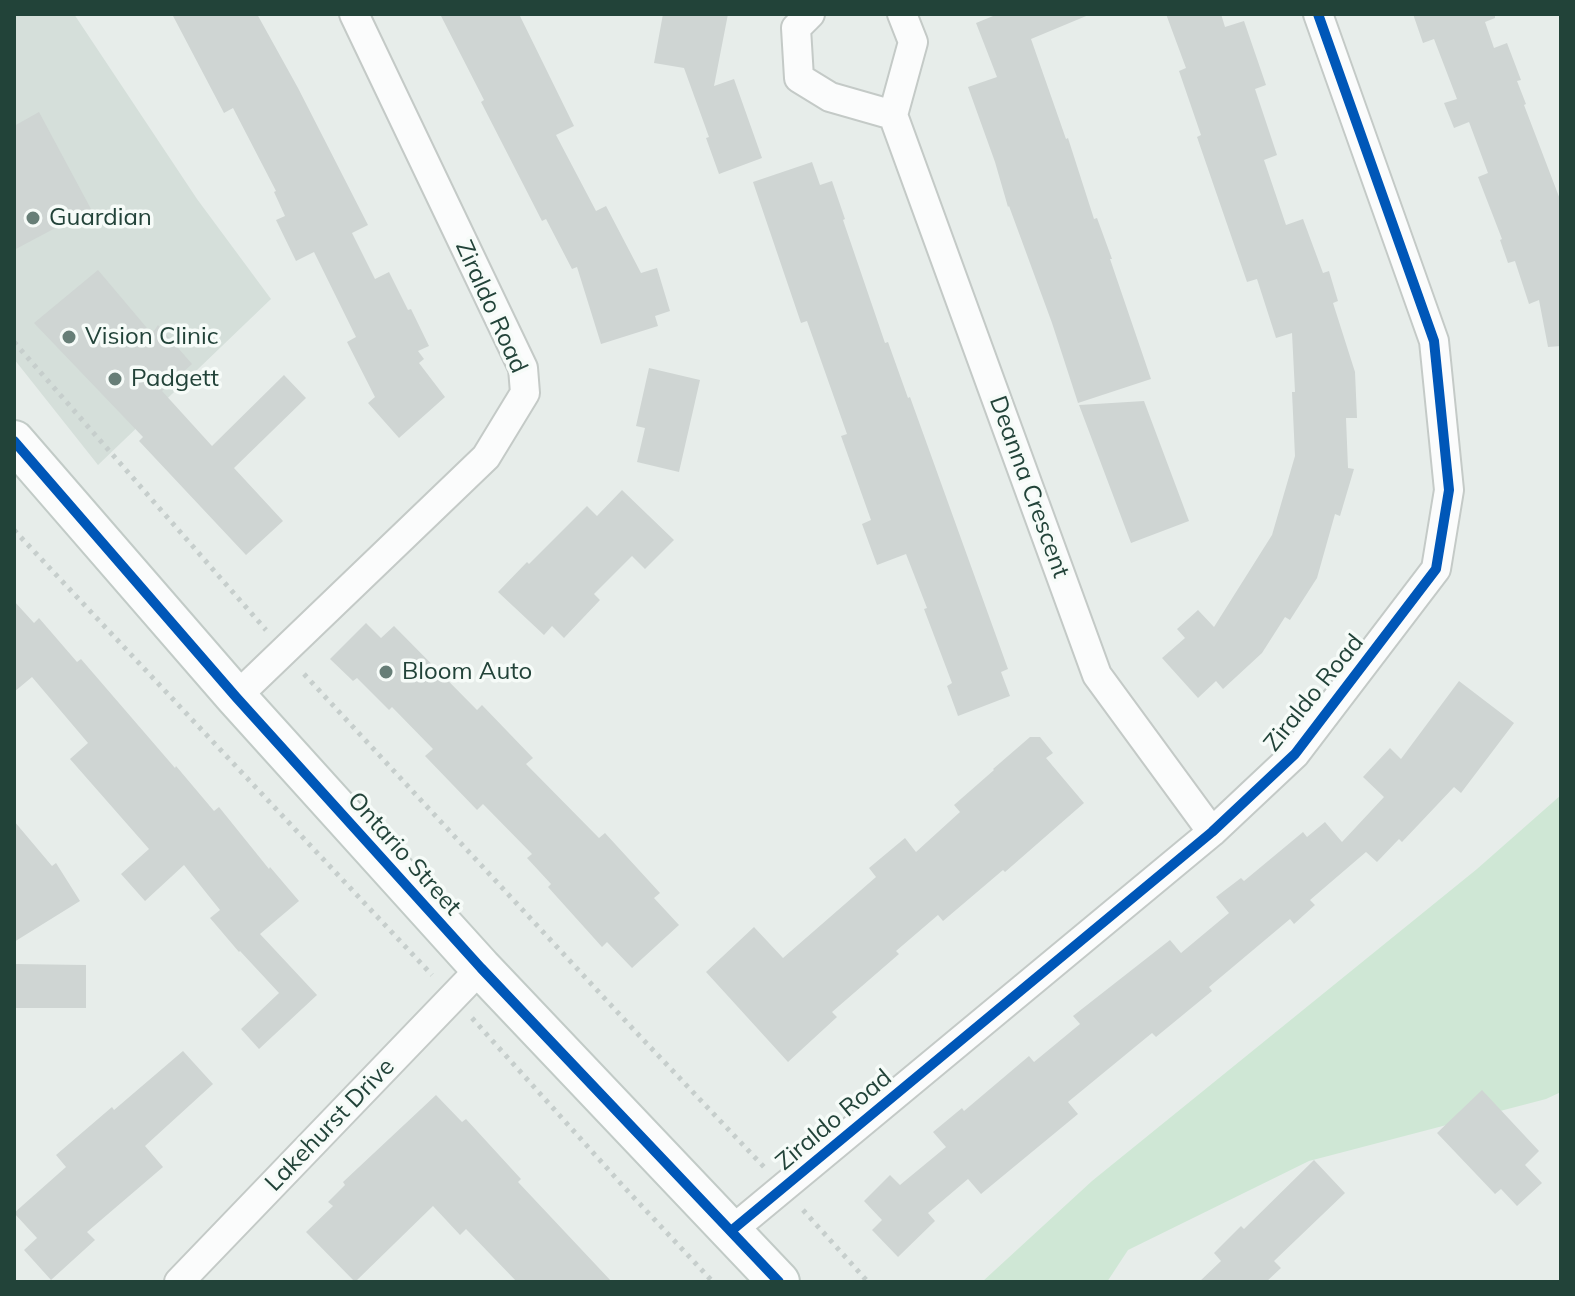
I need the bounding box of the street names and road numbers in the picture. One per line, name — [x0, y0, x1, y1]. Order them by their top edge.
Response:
street label: Ziraldo Road — [449, 236, 533, 378]
street label: Deanna Crescent — [983, 392, 1075, 582]
street label: Ziraldo Road — [1258, 629, 1370, 757]
street label: Ontario Street — [341, 786, 467, 922]
street label: Lakehurst Drive — [259, 1053, 401, 1197]
street label: Ziraldo Road — [770, 1063, 898, 1177]

